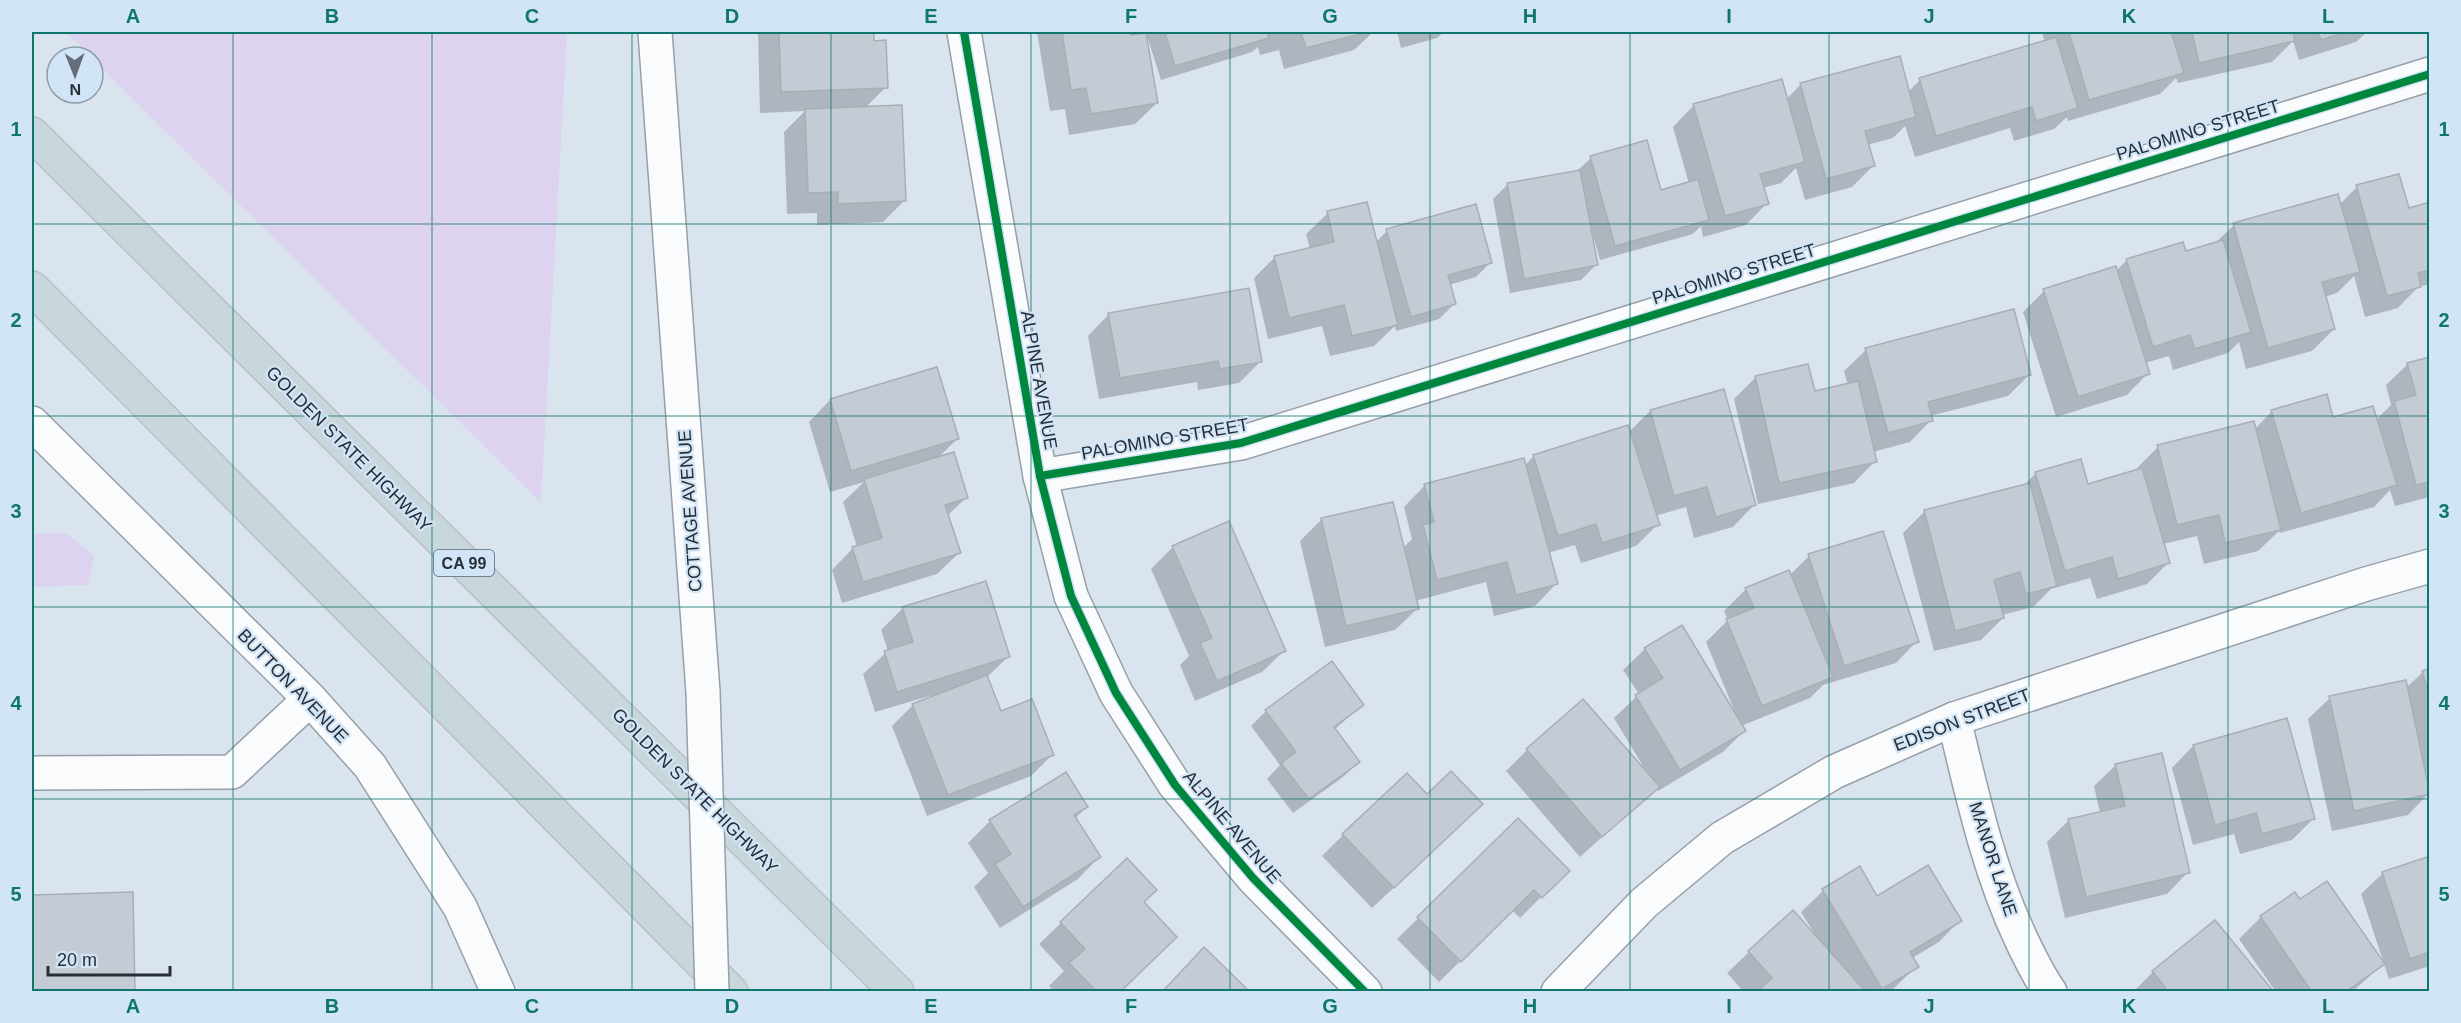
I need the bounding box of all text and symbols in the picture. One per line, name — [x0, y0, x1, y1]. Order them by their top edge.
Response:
text: A — [126, 5, 140, 27]
text: B — [325, 5, 339, 27]
text: C — [525, 5, 539, 27]
text: D — [725, 5, 739, 27]
text: E — [924, 5, 938, 27]
text: F — [1125, 5, 1137, 27]
text: G — [1322, 5, 1338, 27]
text: H — [1523, 5, 1537, 27]
text: I — [1726, 5, 1732, 27]
text: J — [1923, 5, 1935, 27]
text: K — [2122, 5, 2137, 27]
text: L — [2322, 5, 2334, 27]
north arrow — [45, 45, 105, 105]
text: N — [69, 81, 81, 98]
street label: PALOMINO STREET — [2114, 96, 2282, 164]
text: 1 — [10, 118, 22, 140]
text: 1 — [2438, 118, 2450, 140]
street label: PALOMINO STREET — [1650, 240, 1818, 308]
text: 2 — [10, 309, 22, 331]
street label: ALPINE AVENUE — [1017, 309, 1061, 451]
text: 2 — [2438, 309, 2450, 331]
street label: GOLDEN STATE HIGHWAY — [262, 362, 436, 536]
street label: PALOMINO STREET — [1080, 414, 1250, 464]
street label: COTTAGE AVENUE — [674, 429, 706, 593]
text: 3 — [10, 500, 22, 522]
text: 3 — [2438, 500, 2450, 522]
road number: CA 99 — [434, 550, 494, 576]
street label: BUTTON AVENUE — [234, 625, 352, 747]
street label: EDISON STREET — [1891, 685, 2033, 755]
text: 4 — [10, 692, 22, 714]
text: 4 — [2438, 692, 2450, 714]
street label: GOLDEN STATE HIGHWAY — [608, 704, 782, 878]
street label: ALPINE AVENUE — [1179, 767, 1285, 887]
street label: MANOR LANE — [1965, 799, 2021, 919]
text: 5 — [10, 883, 22, 905]
text: 5 — [2438, 883, 2450, 905]
scale bar — [48, 939, 170, 977]
text: 20 m — [57, 950, 97, 970]
text: A — [126, 995, 140, 1017]
text: B — [325, 995, 339, 1017]
text: C — [525, 995, 539, 1017]
text: D — [725, 995, 739, 1017]
text: E — [924, 995, 938, 1017]
text: F — [1125, 995, 1137, 1017]
text: G — [1322, 995, 1338, 1017]
text: H — [1523, 995, 1537, 1017]
text: I — [1726, 995, 1732, 1017]
text: J — [1923, 995, 1935, 1017]
text: K — [2122, 995, 2137, 1017]
text: L — [2322, 995, 2334, 1017]

